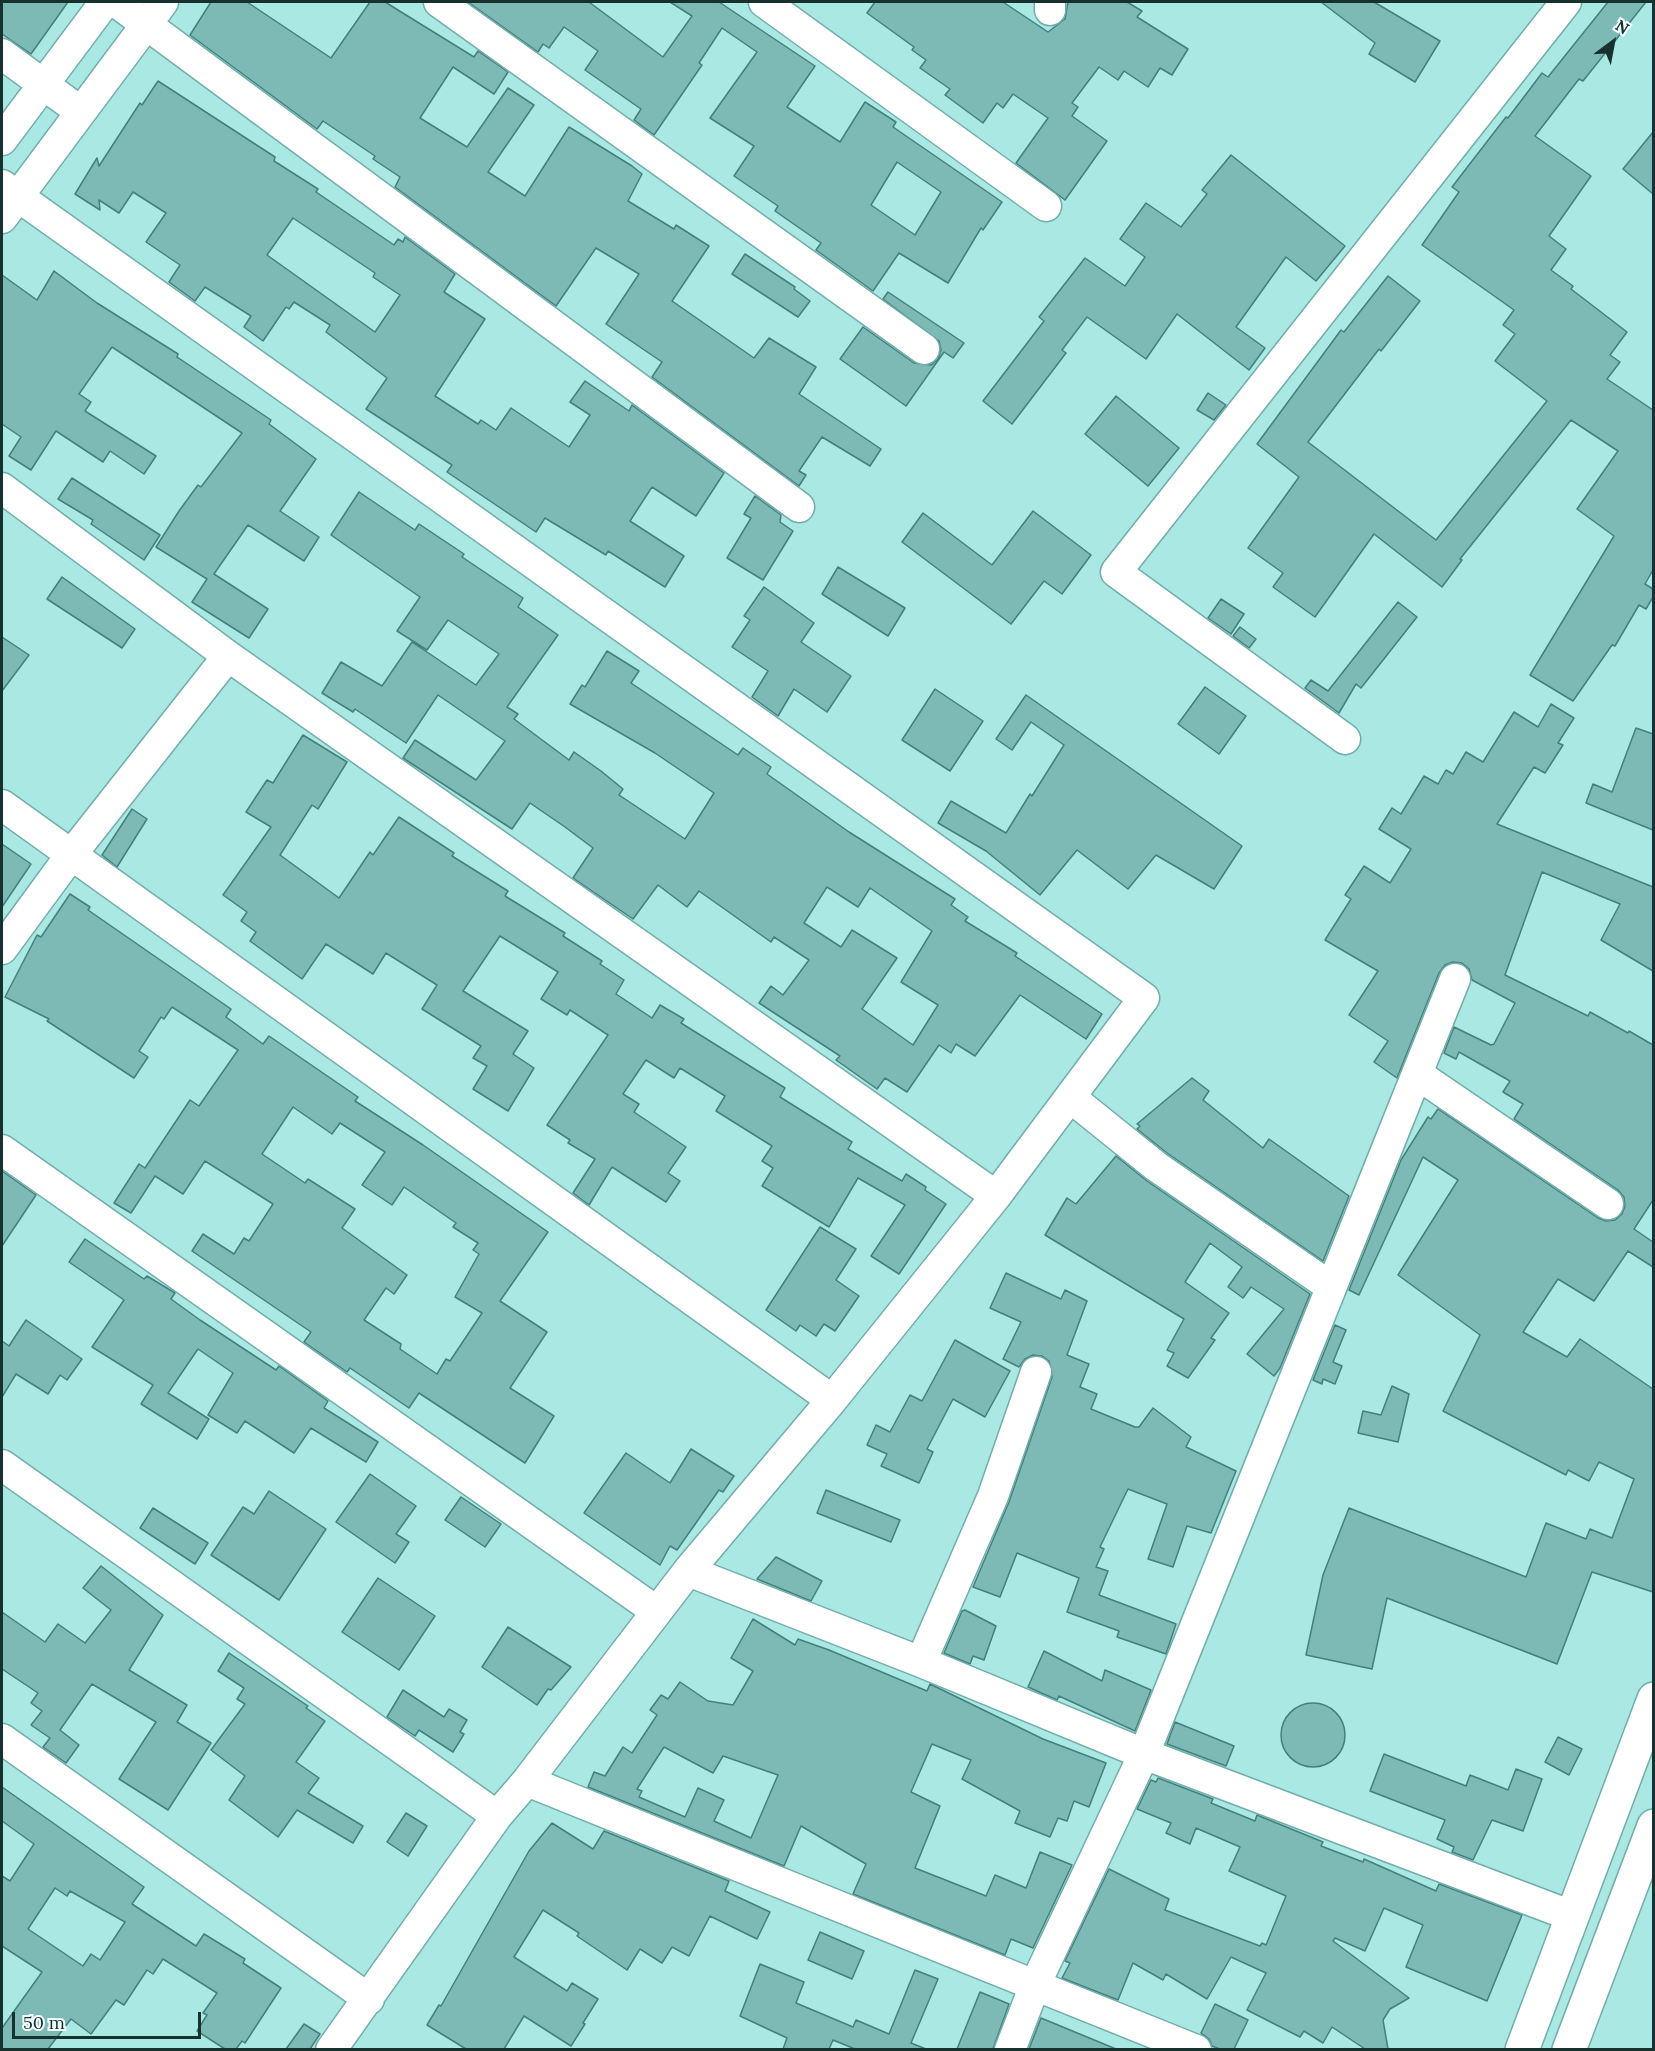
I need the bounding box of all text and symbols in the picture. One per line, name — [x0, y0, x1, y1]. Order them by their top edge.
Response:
north arrow — [1583, 12, 1643, 72]
text: N — [1612, 15, 1633, 38]
scale bar — [15, 2000, 204, 2038]
text: 50 m — [23, 2011, 65, 2034]

